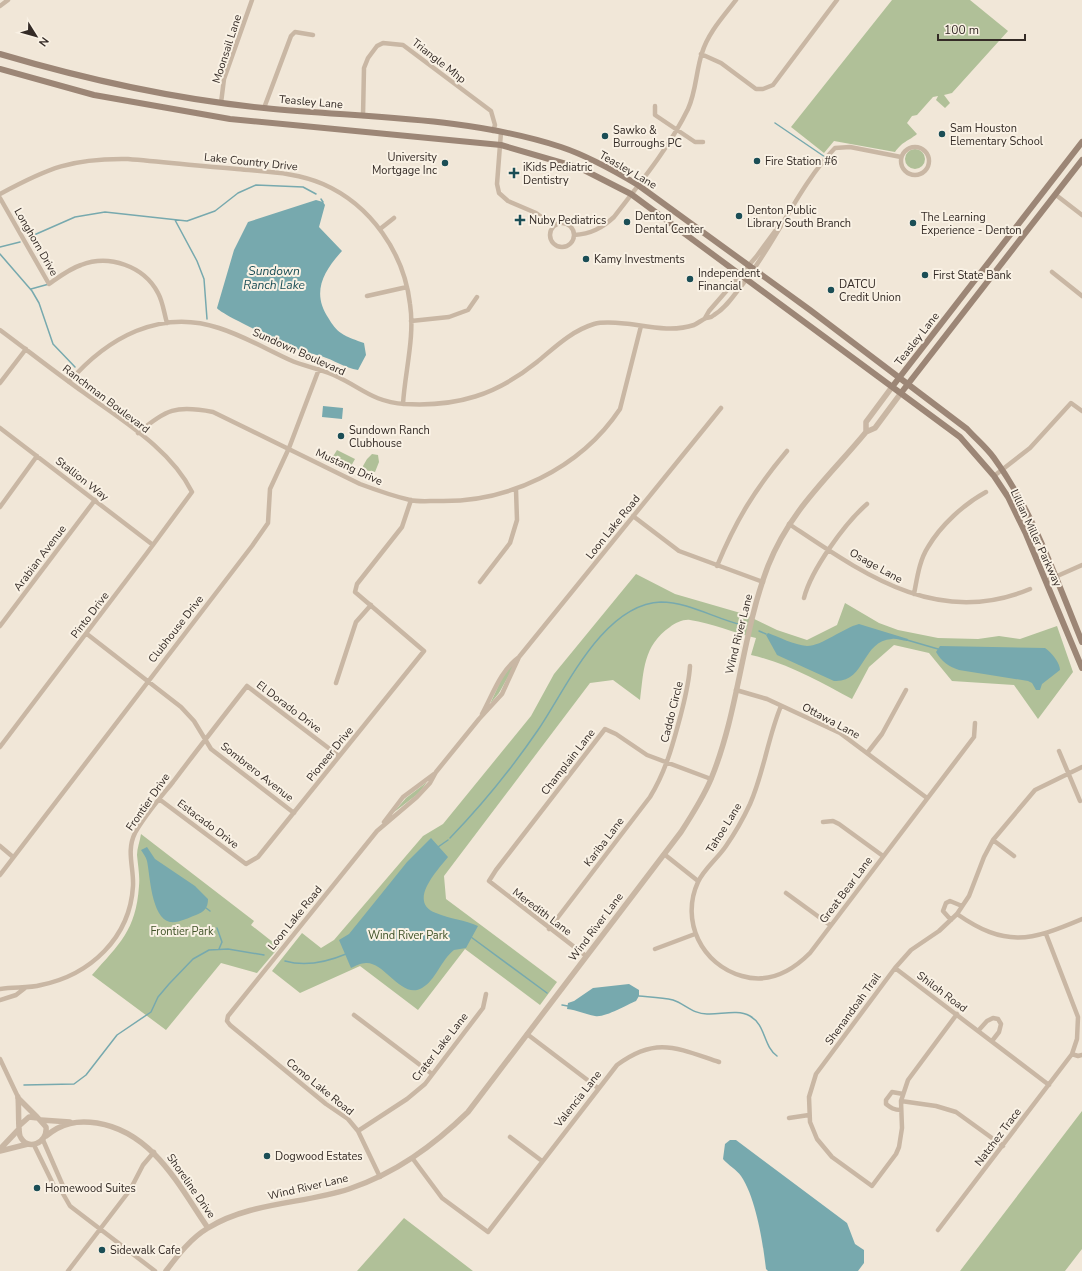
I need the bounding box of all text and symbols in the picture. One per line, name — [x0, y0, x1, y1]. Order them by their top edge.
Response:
street label: Moonsail Lane — [209, 13, 245, 85]
north arrow — [16, 16, 56, 56]
scale bar — [938, 16, 1025, 42]
text: 100 m — [944, 22, 979, 38]
text: N — [35, 34, 52, 50]
street label: Triangle Mhp — [409, 35, 469, 87]
street label: Teasley Lane — [278, 92, 344, 112]
place label: Sam Houston Elementary School — [950, 121, 1044, 149]
place label: Sawko & Burroughs PC — [613, 123, 682, 151]
marker: Sam Houston Elementary School — [937, 129, 947, 139]
marker: Sawko & Burroughs PC — [600, 131, 610, 141]
street label: Teasley Lane — [596, 147, 660, 193]
street label: Lake Country Drive — [203, 150, 299, 174]
place label: University Mortgage Inc — [372, 150, 437, 178]
place label: Fire Station #6 — [765, 154, 838, 169]
marker: Fire Station #6 — [752, 156, 762, 166]
marker: University Mortgage Inc — [440, 158, 450, 168]
place label: iKids Pediatric Dentistry — [523, 160, 592, 188]
marker: iKids Pediatric Dentistry — [508, 167, 520, 179]
place label: Denton Public Library South Branch — [747, 203, 851, 231]
street label: Longhorn Drive — [10, 205, 62, 279]
place label: Denton Dental Center — [635, 209, 704, 237]
place label: The Learning Experience - Denton — [921, 210, 1022, 238]
marker: Denton Public Library South Branch — [734, 211, 744, 221]
place label: Nuby Pediatrics — [529, 213, 606, 228]
marker: Nuby Pediatrics — [514, 214, 526, 226]
marker: Denton Dental Center — [622, 217, 632, 227]
marker: The Learning Experience - Denton — [908, 218, 918, 228]
place label: Kamy Investments — [594, 252, 685, 267]
marker: Kamy Investments — [581, 254, 591, 264]
water label: Sundown Ranch Lake — [243, 263, 305, 293]
place label: Independent Financial — [698, 266, 760, 294]
place label: First State Bank — [933, 268, 1012, 283]
marker: First State Bank — [920, 270, 930, 280]
marker: Independent Financial — [685, 274, 695, 284]
place label: DATCU Credit Union — [839, 277, 901, 305]
marker: DATCU Credit Union — [826, 285, 836, 295]
street label: Teasley Lane — [891, 309, 943, 369]
street label: Sundown Boulevard — [250, 325, 348, 379]
street label: Ranchman Boulevard — [59, 361, 153, 437]
place label: Sundown Ranch Clubhouse — [349, 423, 430, 451]
marker: Sundown Ranch Clubhouse — [336, 431, 346, 441]
street label: Mustang Drive — [313, 445, 385, 489]
street label: Stallion Way — [52, 454, 112, 505]
street label: Lillian Miller Parkway — [1007, 487, 1065, 589]
street label: Loon Lake Road — [582, 492, 644, 562]
street label: Arabian Avenue — [10, 522, 70, 594]
street label: Osage Lane — [847, 545, 905, 587]
street label: Pinto Drive — [68, 589, 113, 641]
street label: Clubhouse Drive — [145, 592, 207, 666]
street label: Wind River Lane — [722, 592, 756, 676]
street label: El Dorado Drive — [253, 678, 325, 737]
street label: Caddo Circle — [657, 680, 687, 744]
street label: Ottawa Lane — [799, 699, 863, 743]
street label: Pioneer Drive — [303, 723, 357, 785]
street label: Champlain Lane — [537, 726, 599, 798]
street label: Sombrero Avenue — [217, 739, 297, 805]
street label: Frontier Drive — [123, 770, 174, 834]
street label: Estacado Drive — [174, 796, 242, 852]
street label: Tahoe Lane — [703, 800, 745, 856]
street label: Kariba Lane — [581, 814, 628, 870]
street label: Great Bear Lane — [816, 853, 876, 926]
street label: Loon Lake Road — [264, 883, 326, 953]
street label: Meredith Lane — [509, 885, 575, 939]
street label: Wind River Lane — [565, 890, 627, 964]
park label: Frontier Park — [150, 924, 214, 939]
park label: Wind River Park — [368, 928, 449, 943]
street label: Shiloh Road — [914, 968, 970, 1016]
street label: Shenandoah Trail — [822, 969, 885, 1048]
street label: Crater Lake Lane — [408, 1009, 472, 1084]
street label: Como Lake Road — [283, 1055, 357, 1119]
street label: Valencia Lane — [550, 1067, 605, 1131]
street label: Natchez Trace — [971, 1105, 1025, 1169]
place label: Dogwood Estates — [275, 1149, 363, 1164]
street label: Shoreline Drive — [163, 1151, 219, 1221]
marker: Dogwood Estates — [262, 1151, 272, 1161]
street label: Wind River Lane — [266, 1170, 350, 1204]
place label: Homewood Suites — [45, 1181, 136, 1196]
marker: Homewood Suites — [32, 1183, 42, 1193]
place label: Sidewalk Cafe — [110, 1243, 181, 1258]
marker: Sidewalk Cafe — [97, 1245, 107, 1255]

